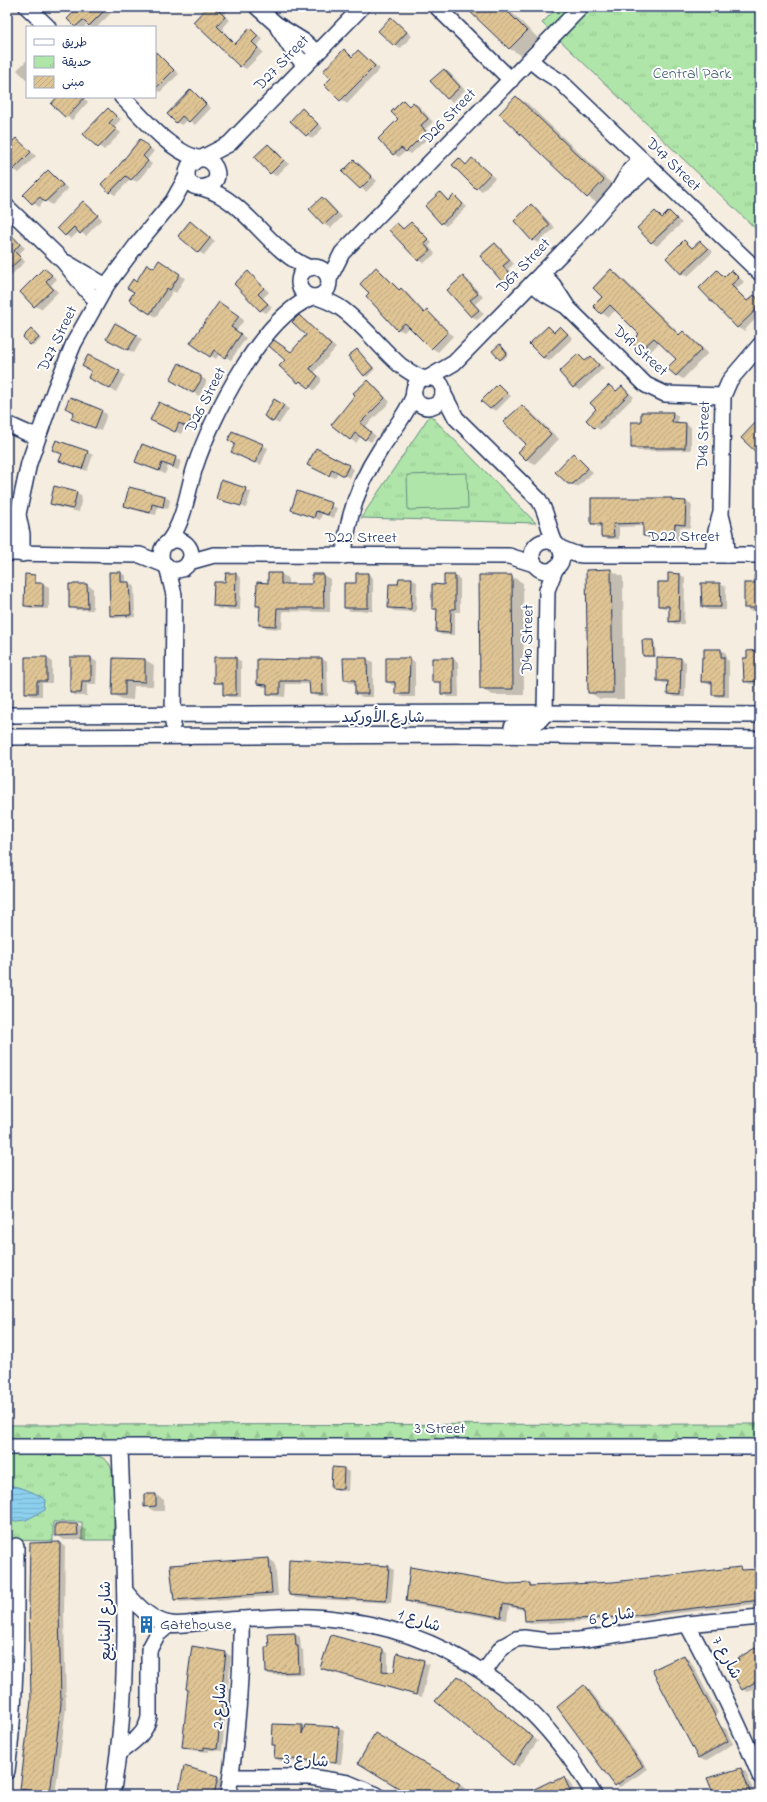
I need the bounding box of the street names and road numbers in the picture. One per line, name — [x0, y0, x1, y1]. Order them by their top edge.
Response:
street label: D27 Street — [248, 29, 316, 97]
street label: D26 Street — [415, 83, 483, 152]
street label: D47 Street — [639, 132, 707, 198]
street label: D67 Street — [490, 232, 557, 300]
street label: D27 Street — [31, 301, 85, 377]
street label: D49 Street — [606, 319, 674, 383]
street label: D26 Street — [179, 362, 233, 438]
street label: D48 Street — [691, 400, 717, 471]
street label: D22 Street — [647, 525, 721, 549]
street label: D22 Street — [324, 526, 398, 550]
street label: D40 Street — [515, 603, 541, 675]
street label: شارع الأوركيد — [341, 706, 425, 730]
street label: 3 Street — [415, 1417, 466, 1441]
street label: شارع الينابيع — [94, 1581, 118, 1661]
street label: شارع 6 — [588, 1602, 636, 1632]
street label: شارع 1 — [395, 1603, 443, 1639]
street label: شارع 7 — [705, 1632, 747, 1684]
street label: شارع 2 — [206, 1682, 234, 1730]
street label: شارع 3 — [283, 1747, 329, 1775]

